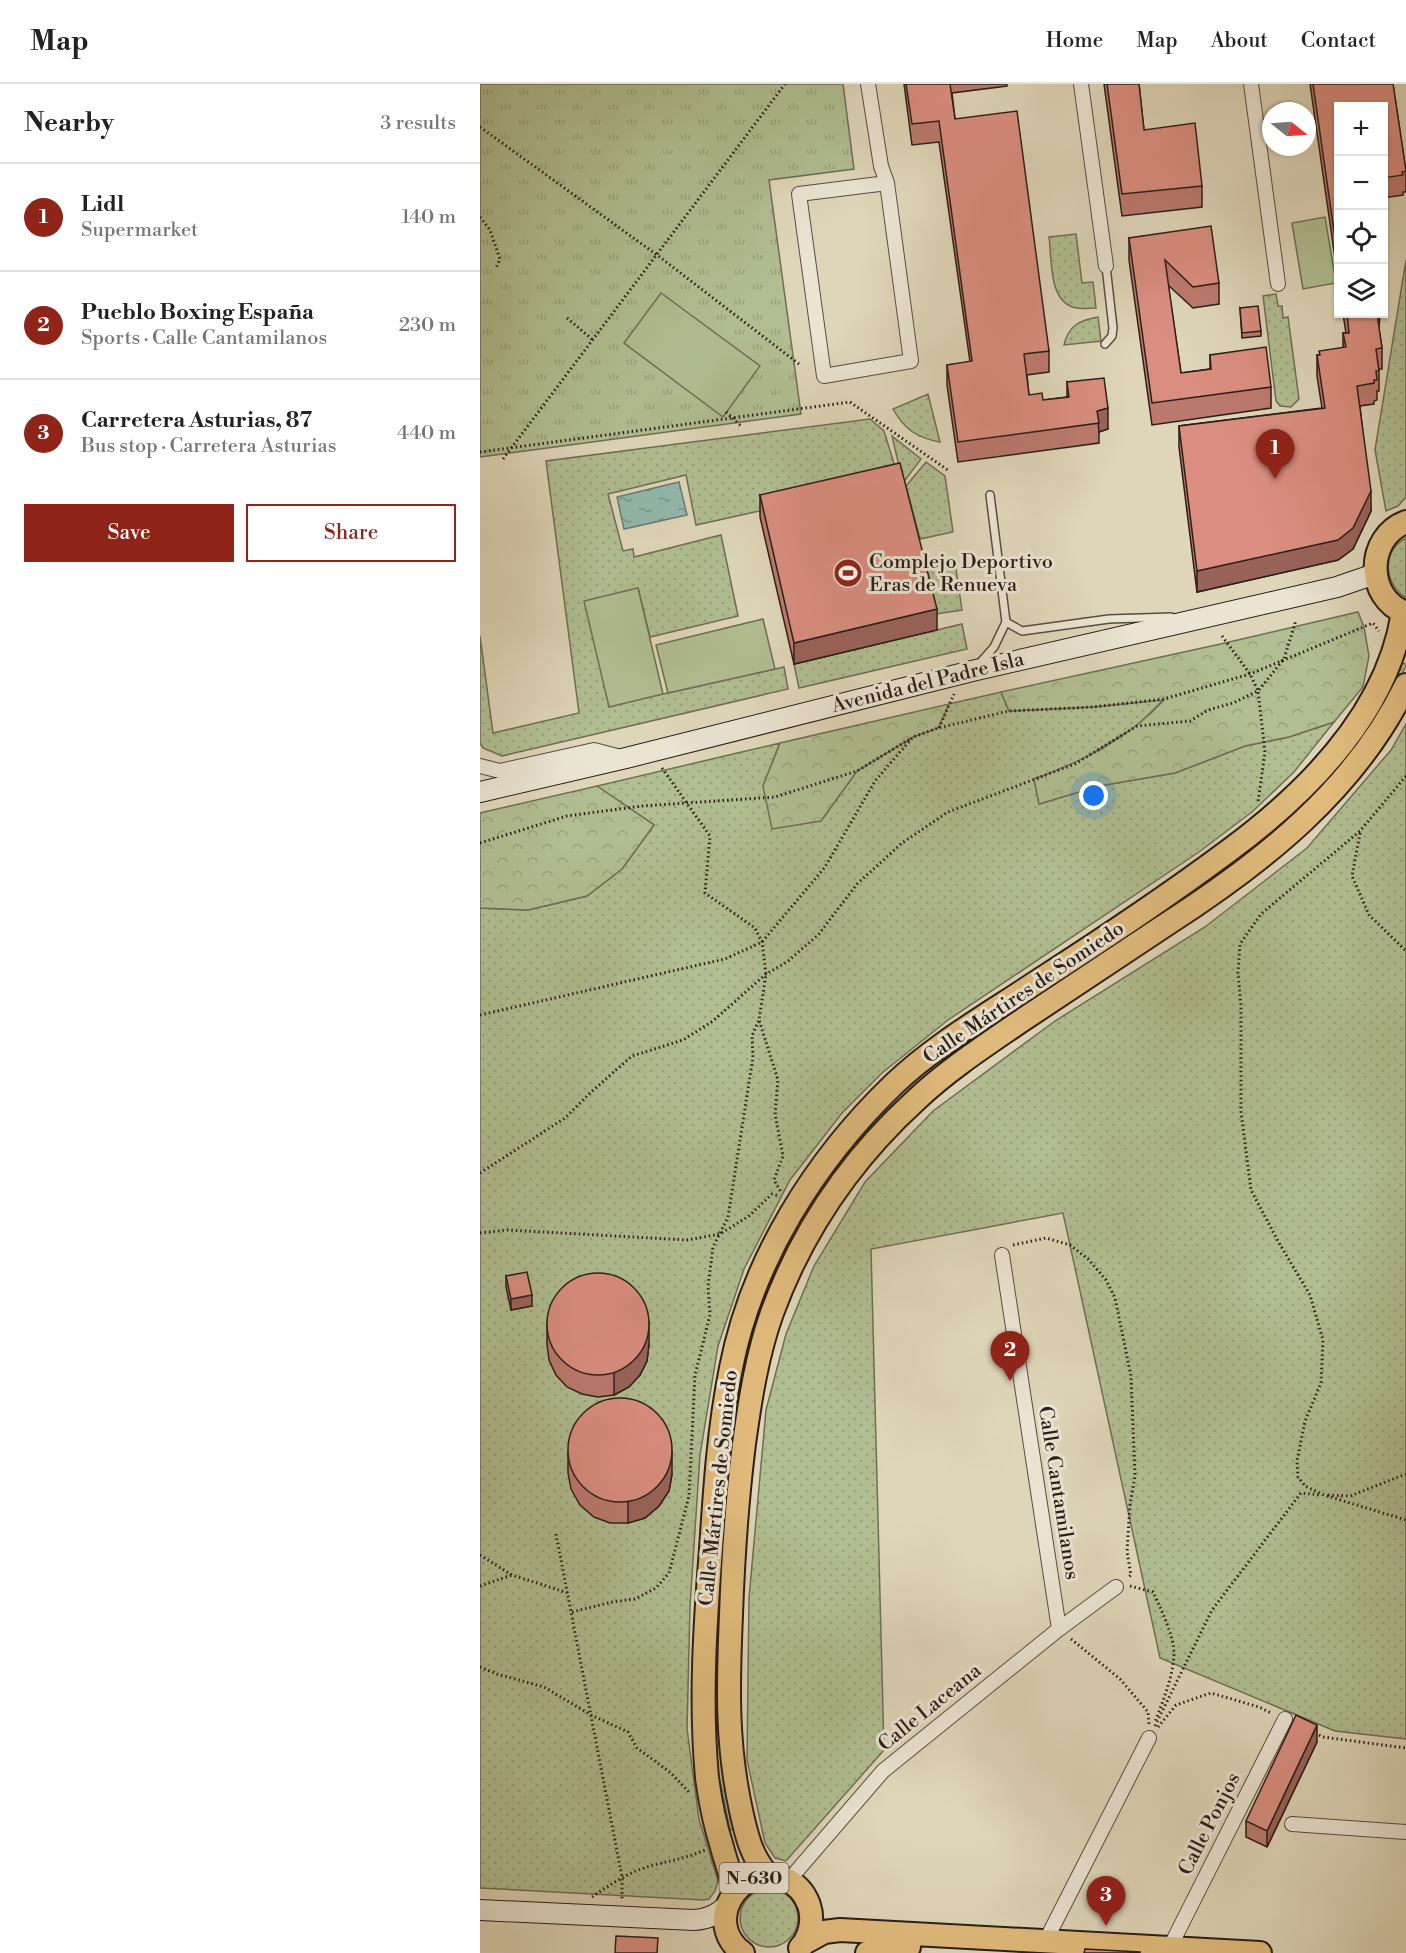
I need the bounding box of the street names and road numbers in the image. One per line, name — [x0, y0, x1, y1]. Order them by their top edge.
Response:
street label: Avenida del Padre Isla — [828, 647, 1028, 719]
street label: Calle Mártires de Somiedo — [919, 916, 1129, 1070]
street label: Calle Mártires de Somiedo — [694, 1369, 744, 1607]
street label: Calle Cantamilanos — [1032, 1404, 1084, 1582]
street label: Calle Laceana — [873, 1658, 987, 1757]
street label: Calle Ponjos — [1173, 1768, 1247, 1880]
road number: N-630 — [720, 1863, 788, 1893]

